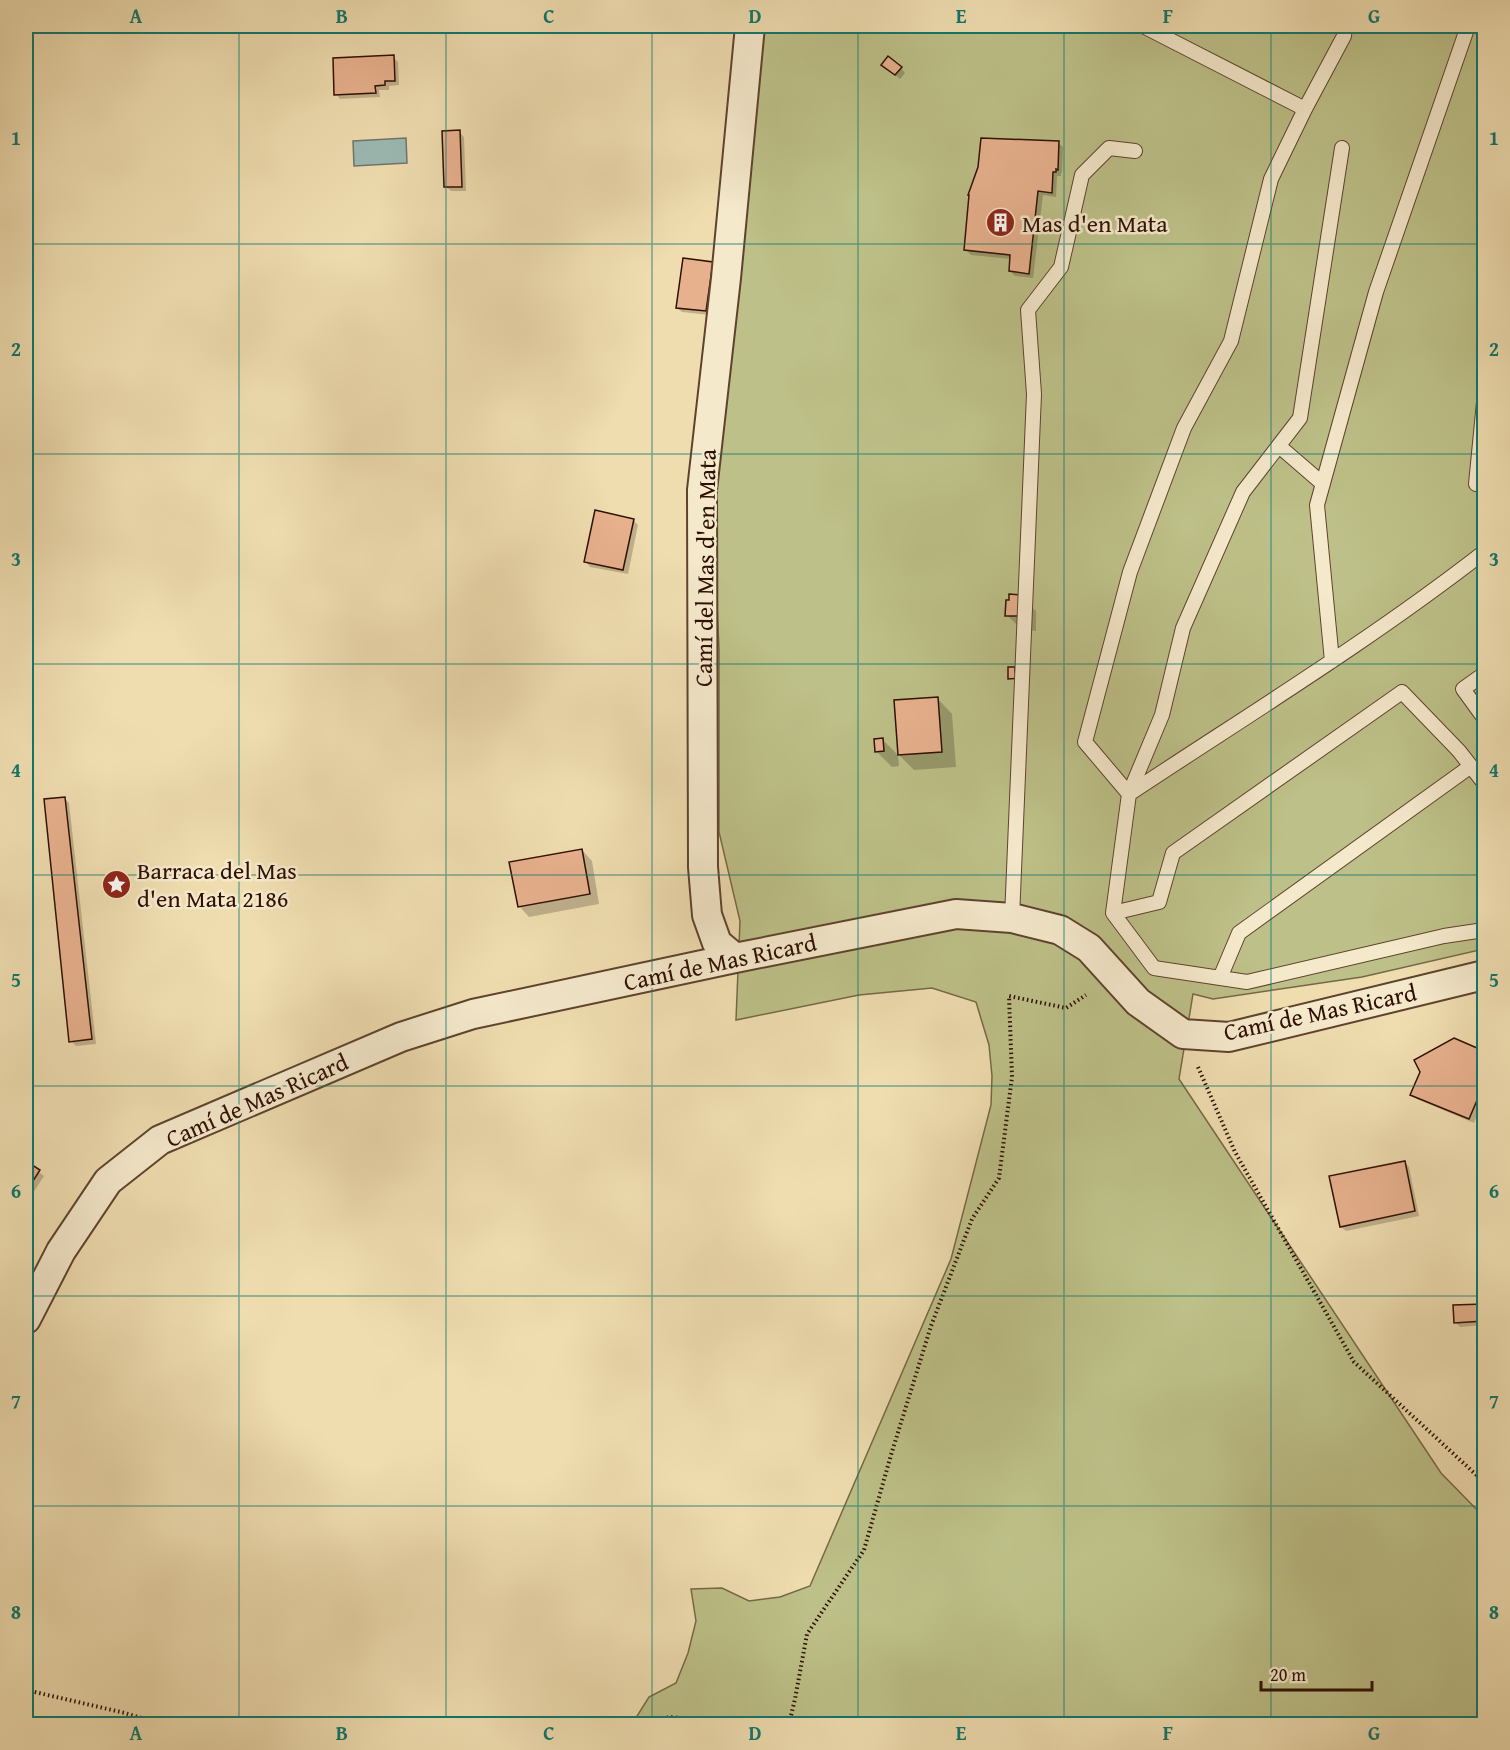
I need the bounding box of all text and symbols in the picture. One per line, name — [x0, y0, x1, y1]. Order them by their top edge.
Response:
text: A — [130, 1, 143, 30]
text: B — [336, 1, 348, 30]
text: C — [543, 1, 555, 30]
text: D — [748, 1, 762, 30]
text: E — [956, 1, 967, 30]
text: F — [1163, 1, 1173, 30]
text: G — [1368, 1, 1380, 30]
text: 1 — [11, 123, 21, 152]
text: 1 — [1489, 123, 1499, 152]
place label: Mas d'en Mata — [1022, 206, 1168, 241]
building icon: Mas d'en Mata — [985, 207, 1017, 239]
text: 2 — [11, 334, 21, 363]
text: 2 — [1489, 334, 1499, 363]
street label: Camí del Mas d'en Mata — [685, 448, 725, 687]
text: 3 — [11, 544, 21, 573]
text: 3 — [1489, 544, 1499, 573]
text: 4 — [11, 755, 21, 784]
text: 4 — [1489, 755, 1499, 784]
place label: Barraca del Mas d'en Mata 2186 — [137, 853, 297, 916]
place icon: Barraca del Mas d'en Mata 2186 — [100, 868, 132, 900]
street label: Camí de Mas Ricard — [620, 924, 820, 1000]
text: 5 — [11, 965, 21, 994]
text: 5 — [1489, 965, 1499, 994]
street label: Camí de Mas Ricard — [1220, 974, 1420, 1050]
street label: Camí de Mas Ricard — [160, 1044, 354, 1156]
text: 6 — [11, 1176, 21, 1205]
text: 6 — [1489, 1176, 1499, 1205]
text: 7 — [11, 1386, 21, 1415]
text: 7 — [1489, 1386, 1499, 1415]
text: 8 — [11, 1597, 21, 1626]
text: 8 — [1489, 1597, 1499, 1626]
scale bar — [1261, 1654, 1372, 1692]
text: 20 m — [1270, 1661, 1306, 1688]
text: A — [130, 1718, 143, 1747]
text: B — [336, 1718, 348, 1747]
text: C — [543, 1718, 555, 1747]
text: D — [748, 1718, 762, 1747]
text: E — [956, 1718, 967, 1747]
text: F — [1163, 1718, 1173, 1747]
text: G — [1368, 1718, 1380, 1747]

